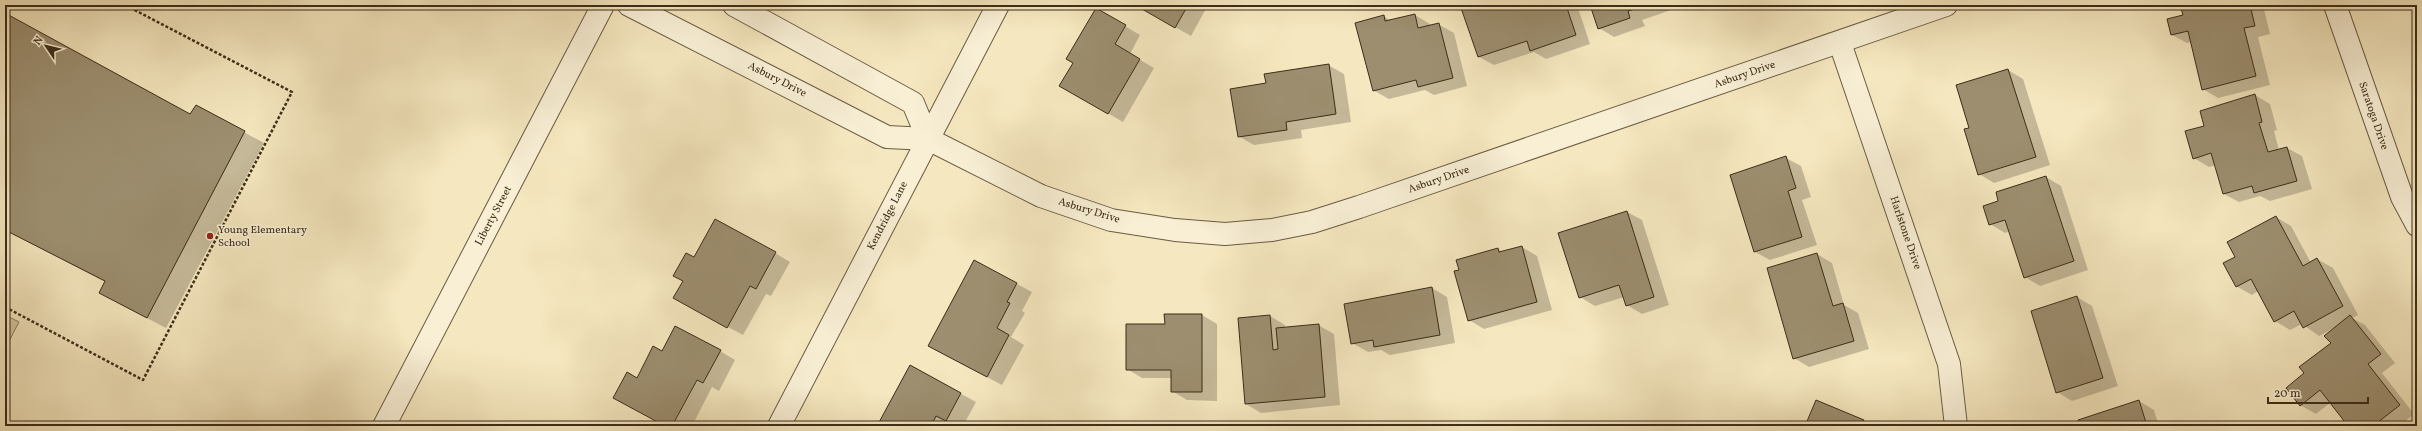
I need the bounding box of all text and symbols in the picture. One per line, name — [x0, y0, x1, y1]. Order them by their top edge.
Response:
north arrow — [26, 26, 66, 66]
text: N — [31, 34, 47, 49]
street label: Asbury Drive — [1712, 57, 1778, 93]
street label: Asbury Drive — [745, 59, 809, 101]
street label: Saratoga Drive — [2354, 80, 2392, 152]
street label: Asbury Drive — [1406, 162, 1472, 198]
street label: Kendridge Lane — [864, 179, 912, 253]
street label: Liberty Street — [472, 183, 516, 249]
street label: Asbury Drive — [1056, 194, 1122, 228]
street label: Harlstone Drive — [1885, 194, 1925, 272]
place label: Young Elementary School — [218, 223, 307, 251]
marker: Young Elementary School — [205, 231, 215, 241]
scale bar — [2268, 379, 2368, 405]
text: 20 m — [2274, 386, 2301, 402]

